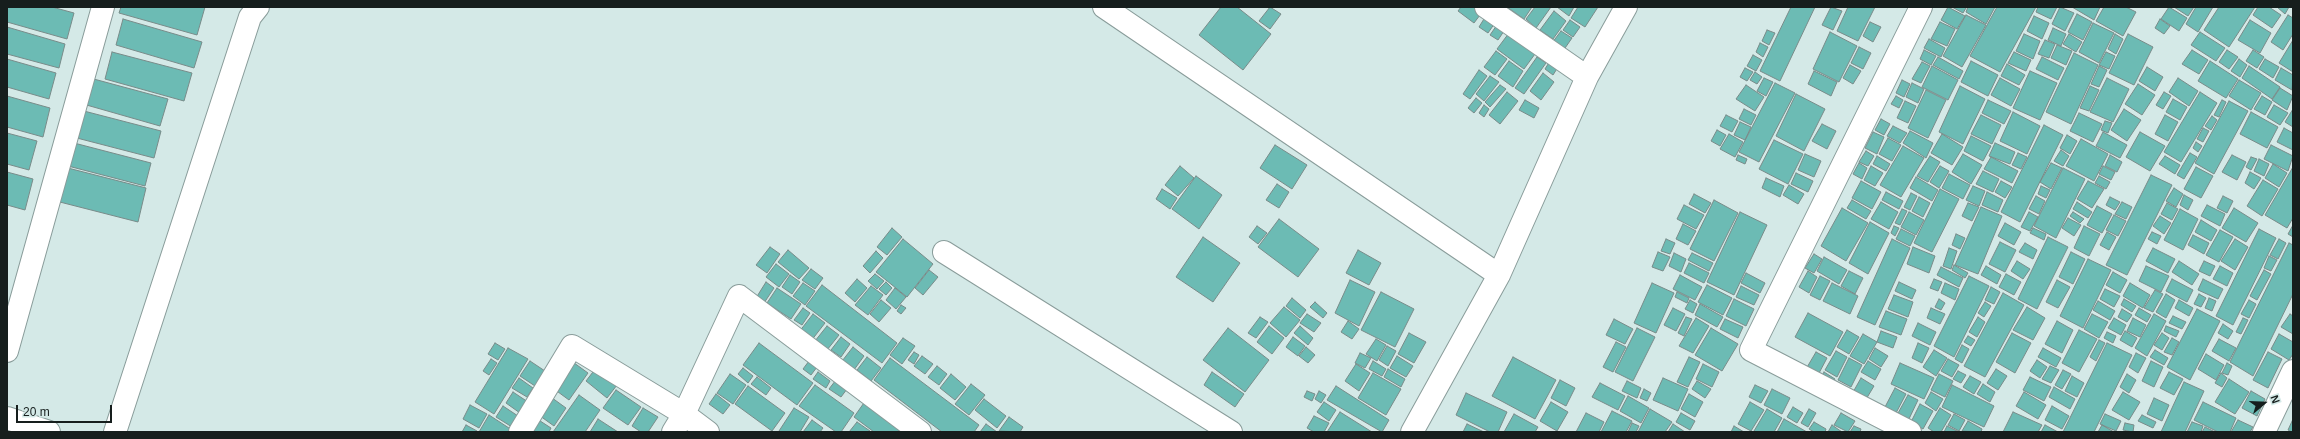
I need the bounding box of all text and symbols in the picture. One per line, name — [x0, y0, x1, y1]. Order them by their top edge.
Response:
north arrow — [2244, 383, 2284, 423]
text: N — [2268, 393, 2282, 405]
scale bar — [18, 397, 114, 423]
text: 20 m — [23, 405, 50, 419]

